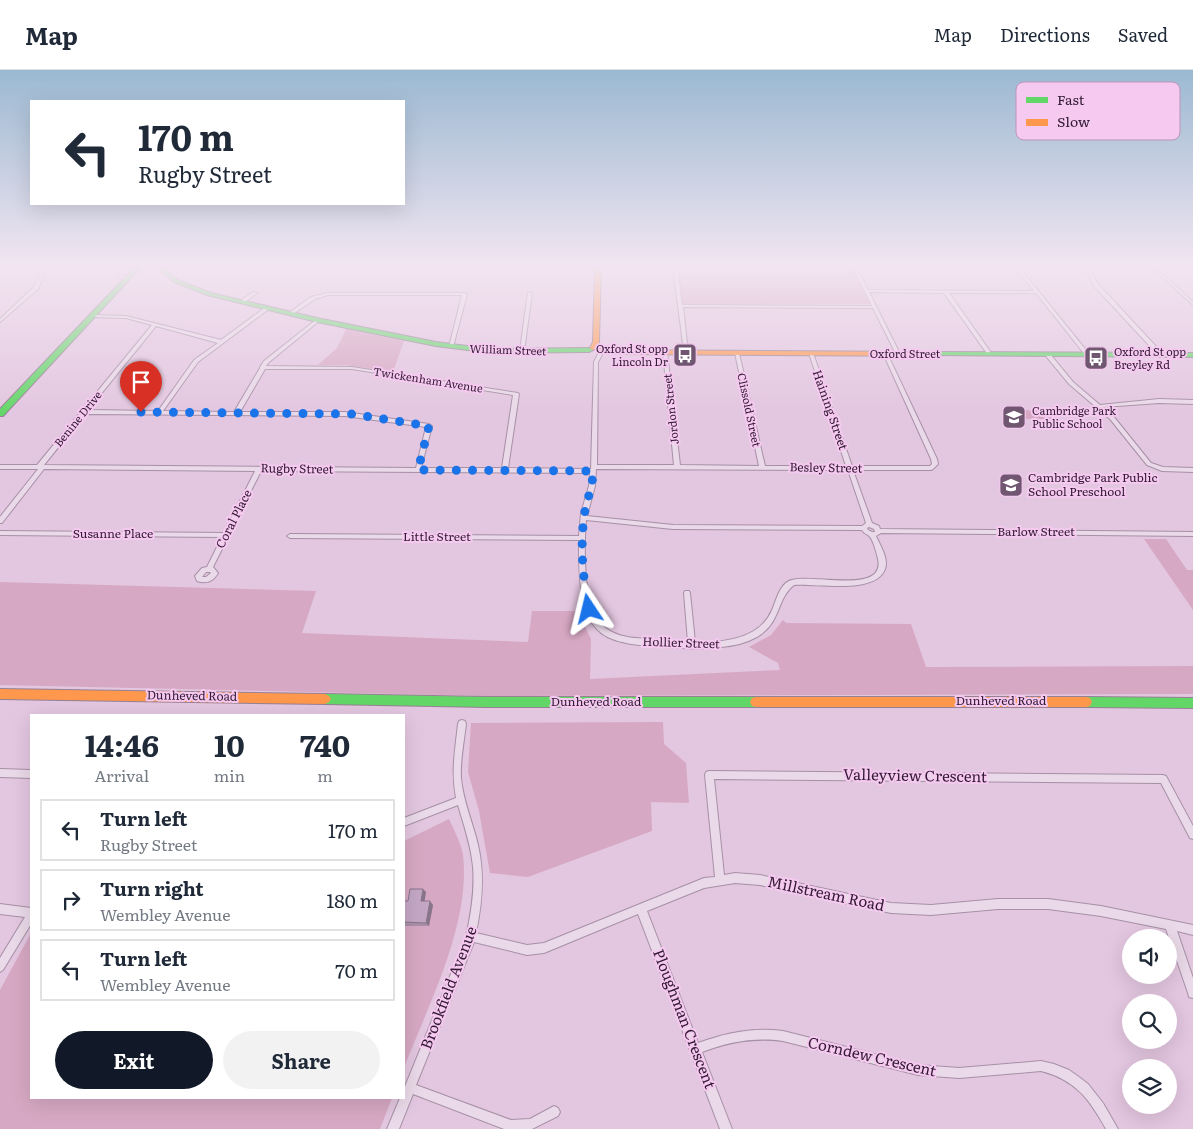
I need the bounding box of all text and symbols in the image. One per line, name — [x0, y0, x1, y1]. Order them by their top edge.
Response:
text: Map — [25, 17, 78, 52]
text: Map — [934, 21, 972, 48]
text: Directions — [1000, 21, 1090, 48]
text: Saved — [1118, 21, 1168, 48]
legend — [1016, 82, 1180, 140]
text: Fast — [1057, 89, 1085, 109]
text: 170 m — [138, 110, 234, 162]
text: Slow — [1057, 111, 1090, 131]
icon: left — [55, 120, 120, 185]
text: Rugby Street — [138, 157, 272, 190]
street label: William Street — [469, 340, 547, 358]
place label: Oxford St opp Lincoln Dr — [596, 340, 669, 369]
bus stop icon: Oxford St opp Lincoln Dr — [672, 342, 698, 368]
place label: Oxford St opp Breyley Rd — [1114, 343, 1186, 372]
street label: Oxford Street — [870, 345, 941, 361]
bus stop icon: Oxford St opp Breyley Rd — [1083, 345, 1109, 371]
pin — [120, 361, 162, 412]
street label: Twickenham Avenue — [372, 362, 484, 396]
street label: Haining Street — [809, 367, 853, 452]
icon: arrive — [127, 368, 155, 396]
street label: Clissold Street — [734, 371, 766, 449]
street label: Jordon Street — [658, 372, 682, 445]
street label: Benine Drive — [50, 387, 105, 450]
place label: Cambridge Park Public School — [1032, 402, 1116, 431]
school or university icon: Cambridge Park Public School — [1001, 404, 1027, 430]
street label: Besley Street — [789, 457, 863, 477]
street label: Rugby Street — [260, 458, 334, 478]
place label: Cambridge Park Public School Preschool — [1028, 468, 1158, 500]
school or university icon: Cambridge Park Public School Preschool — [998, 472, 1024, 498]
street label: Coral Place — [211, 486, 256, 551]
street label: Barlow Street — [997, 522, 1075, 540]
street label: Susanne Place — [73, 524, 153, 542]
street label: Little Street — [403, 527, 471, 545]
position arrow — [562, 582, 614, 634]
street label: Hollier Street — [642, 632, 720, 652]
street label: Dunheved Road — [147, 685, 238, 705]
street label: Dunheved Road — [956, 691, 1047, 709]
street label: Dunheved Road — [551, 692, 642, 710]
text: 14:46 — [85, 722, 159, 766]
text: 10 — [214, 722, 245, 766]
text: 740 — [300, 722, 350, 766]
street label: Valleyview Crescent — [843, 762, 987, 787]
text: Arrival — [94, 763, 149, 787]
text: min — [214, 763, 245, 787]
text: m — [317, 763, 333, 787]
text: Turn left — [100, 804, 187, 832]
icon: left — [57, 816, 85, 844]
text: 170 m — [328, 816, 378, 844]
text: Rugby Street — [100, 832, 197, 856]
street label: Millstream Road — [766, 869, 887, 916]
text: Turn right — [100, 874, 204, 902]
icon: right — [57, 886, 85, 914]
text: 180 m — [327, 886, 378, 914]
text: Wembley Avenue — [100, 902, 231, 926]
street label: Brookfield Avenue — [414, 922, 482, 1052]
map controls — [1122, 929, 1177, 1114]
button: sound — [1122, 929, 1177, 984]
text: Turn left — [100, 944, 187, 972]
street label: Ploughman Crescent — [648, 945, 723, 1092]
icon: left — [57, 956, 85, 984]
text: 70 m — [335, 956, 378, 984]
text: Wembley Avenue — [100, 972, 231, 996]
button: search — [1122, 994, 1177, 1049]
street label: Corndew Crescent — [806, 1030, 939, 1081]
button: Exit — [55, 1031, 213, 1089]
button: Share — [223, 1031, 380, 1089]
button: layers — [1122, 1059, 1177, 1114]

